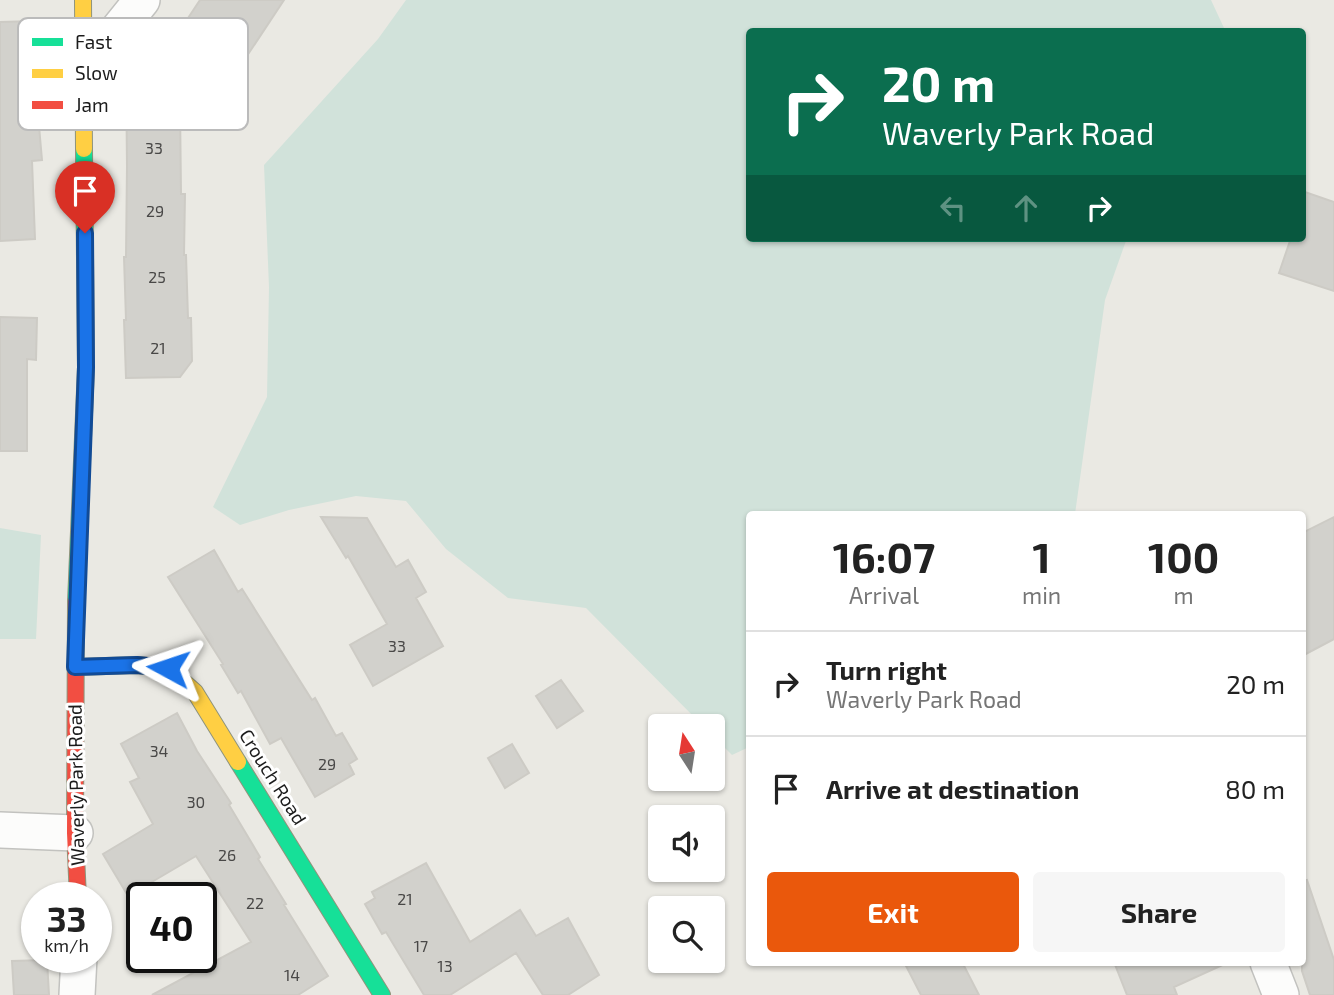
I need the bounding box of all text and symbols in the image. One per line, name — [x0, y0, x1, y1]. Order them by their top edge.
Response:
legend — [18, 18, 248, 130]
text: Fast — [75, 30, 112, 53]
text: 20 m — [882, 53, 995, 112]
icon: right — [767, 56, 858, 147]
text: Slow — [75, 61, 118, 84]
text: Jam — [75, 93, 109, 116]
text: Waverly Park Road — [882, 113, 1154, 151]
house number: 33 — [145, 138, 163, 157]
pin — [55, 161, 115, 233]
icon: arrive — [66, 172, 104, 210]
icon: left — [934, 189, 972, 227]
icon: ahead — [1007, 189, 1045, 227]
icon: right — [1080, 189, 1118, 227]
house number: 29 — [146, 201, 164, 220]
house number: 25 — [148, 267, 166, 286]
house number: 21 — [150, 338, 166, 357]
text: 16:07 — [833, 531, 935, 581]
text: 1 — [1033, 531, 1051, 581]
text: 100 — [1148, 531, 1219, 581]
text: Arrival — [849, 581, 919, 609]
text: min — [1022, 581, 1061, 609]
text: m — [1174, 581, 1194, 609]
position arrow — [131, 631, 205, 705]
house number: 33 — [388, 636, 406, 655]
text: Turn right — [826, 654, 947, 685]
icon: right — [767, 665, 805, 703]
text: 20 m — [1226, 668, 1285, 699]
text: Waverly Park Road — [826, 685, 1022, 713]
street label: Waverly Park Road — [63, 704, 88, 866]
north arrow — [648, 714, 724, 791]
map controls — [648, 714, 725, 973]
street label: Crouch Road — [235, 725, 312, 829]
house number: 34 — [150, 741, 169, 760]
house number: 29 — [318, 754, 336, 773]
icon: arrive — [767, 770, 805, 808]
text: Arrive at destination — [826, 773, 1079, 804]
text: 80 m — [1225, 773, 1285, 804]
house number: 30 — [187, 792, 205, 811]
button: sound — [648, 805, 725, 882]
house number: 26 — [218, 845, 236, 864]
button: Exit — [767, 872, 1019, 952]
button: Share — [1033, 872, 1285, 952]
speed limit sign: 40 — [126, 882, 217, 973]
house number: 21 — [397, 889, 413, 908]
house number: 22 — [246, 893, 264, 912]
button: search — [648, 896, 725, 973]
text: 33 — [47, 897, 86, 939]
text: km/h — [44, 934, 89, 956]
house number: 17 — [414, 936, 428, 955]
house number: 13 — [437, 956, 453, 975]
house number: 14 — [284, 965, 300, 984]

